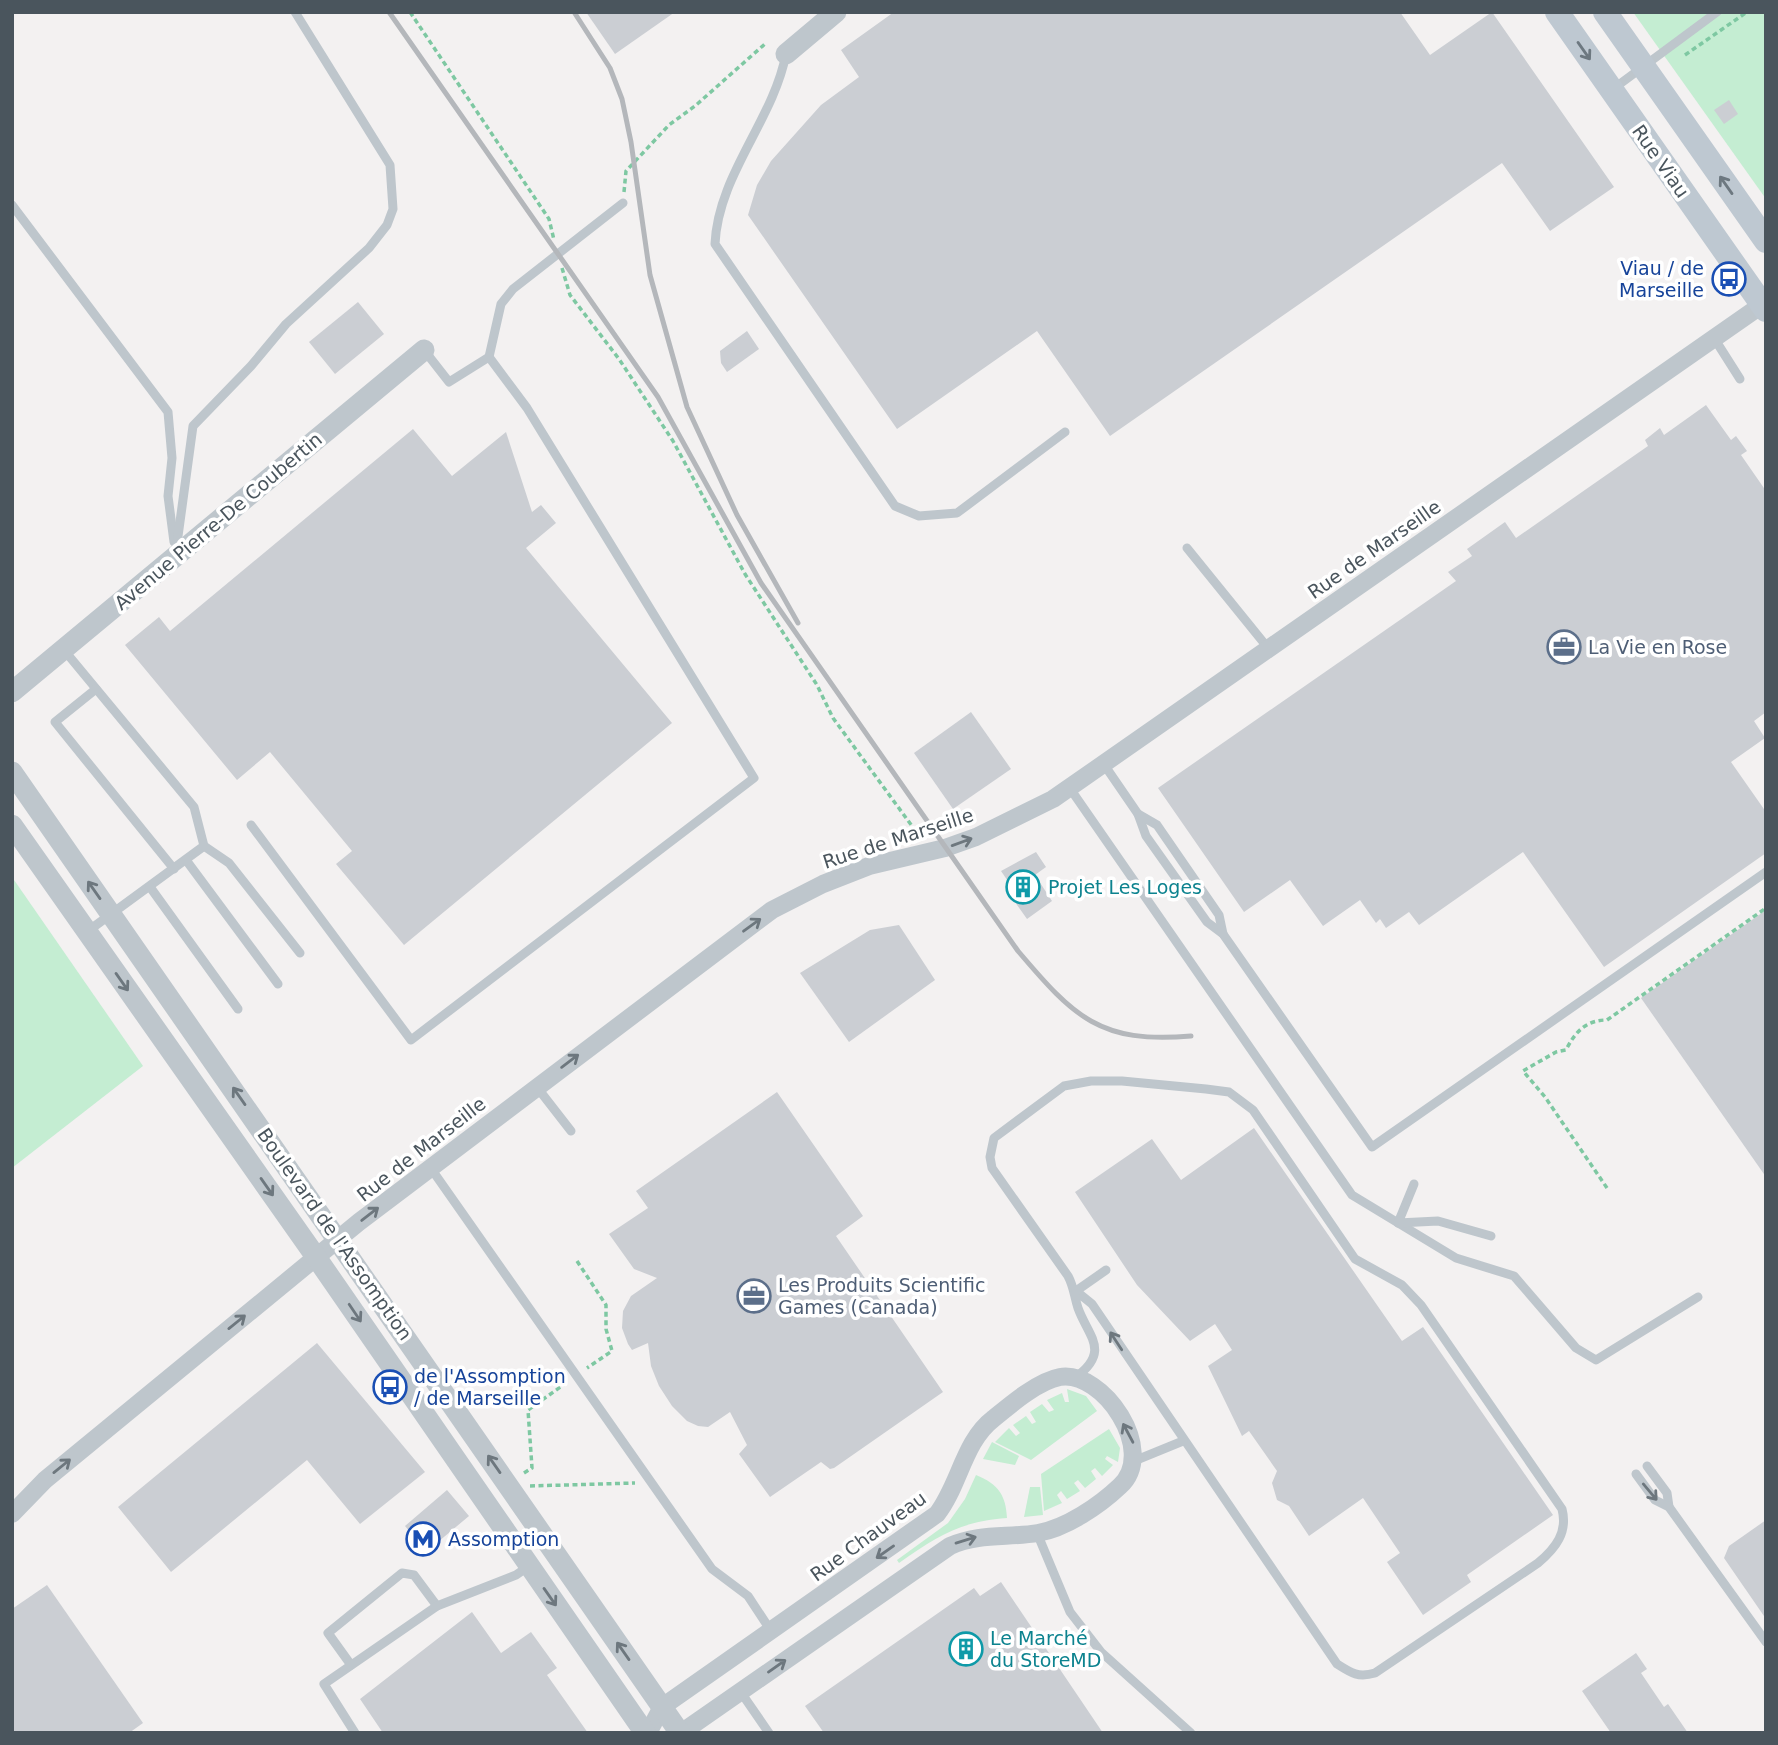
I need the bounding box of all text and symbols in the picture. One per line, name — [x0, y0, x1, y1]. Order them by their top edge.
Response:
one-way arrow — [1577, 41, 1591, 60]
street label: Rue Viau — [1628, 120, 1694, 202]
one-way arrow — [1719, 176, 1734, 195]
place label: Viau / de Marseille — [1619, 257, 1704, 301]
bus stop icon: Viau / de Marseille — [1710, 260, 1748, 298]
street label: Avenue Pierre-De Coubertin — [110, 428, 326, 614]
street label: Rue de Marseille — [1303, 495, 1445, 603]
office icon: La Vie en Rose — [1545, 628, 1583, 666]
place label: La Vie en Rose — [1588, 636, 1727, 658]
street label: Rue de Marseille — [820, 803, 976, 873]
one-way arrow — [950, 835, 972, 847]
building icon: Projet Les Loges — [1004, 868, 1042, 906]
place label: Projet Les Loges — [1048, 876, 1202, 898]
one-way arrow — [87, 881, 101, 900]
one-way arrow — [742, 917, 761, 932]
one-way arrow — [115, 972, 129, 991]
one-way arrow — [560, 1054, 579, 1068]
one-way arrow — [232, 1087, 246, 1106]
street label: Rue de Marseille — [352, 1092, 490, 1206]
street label: Boulevard de l'Assomption — [253, 1124, 417, 1344]
one-way arrow — [260, 1177, 274, 1196]
one-way arrow — [360, 1207, 378, 1222]
place label: Les Produits Scientific Games (Canada) — [778, 1274, 985, 1318]
office icon: Les Produits Scientific Games (Canada) — [735, 1277, 773, 1315]
one-way arrow — [348, 1303, 362, 1322]
one-way arrow — [228, 1314, 246, 1330]
one-way arrow — [1109, 1332, 1123, 1351]
place label: de l'Assomption / de Marseille — [414, 1365, 566, 1409]
bus stop icon: de l'Assomption / de Marseille — [371, 1368, 409, 1406]
one-way arrow — [1121, 1423, 1135, 1443]
one-way arrow — [487, 1455, 501, 1474]
one-way arrow — [52, 1459, 70, 1474]
one-way arrow — [1643, 1483, 1658, 1501]
street label: Rue Chauveau — [806, 1487, 930, 1585]
metro station icon: Assomption — [404, 1520, 442, 1558]
place label: Assomption — [448, 1528, 559, 1550]
one-way arrow — [954, 1533, 976, 1546]
one-way arrow — [876, 1545, 895, 1559]
one-way arrow — [543, 1587, 557, 1606]
place label: Le Marché du StoreMD — [990, 1627, 1101, 1671]
building icon: Le Marché du StoreMD — [947, 1630, 985, 1668]
one-way arrow — [616, 1642, 631, 1661]
one-way arrow — [767, 1659, 786, 1673]

